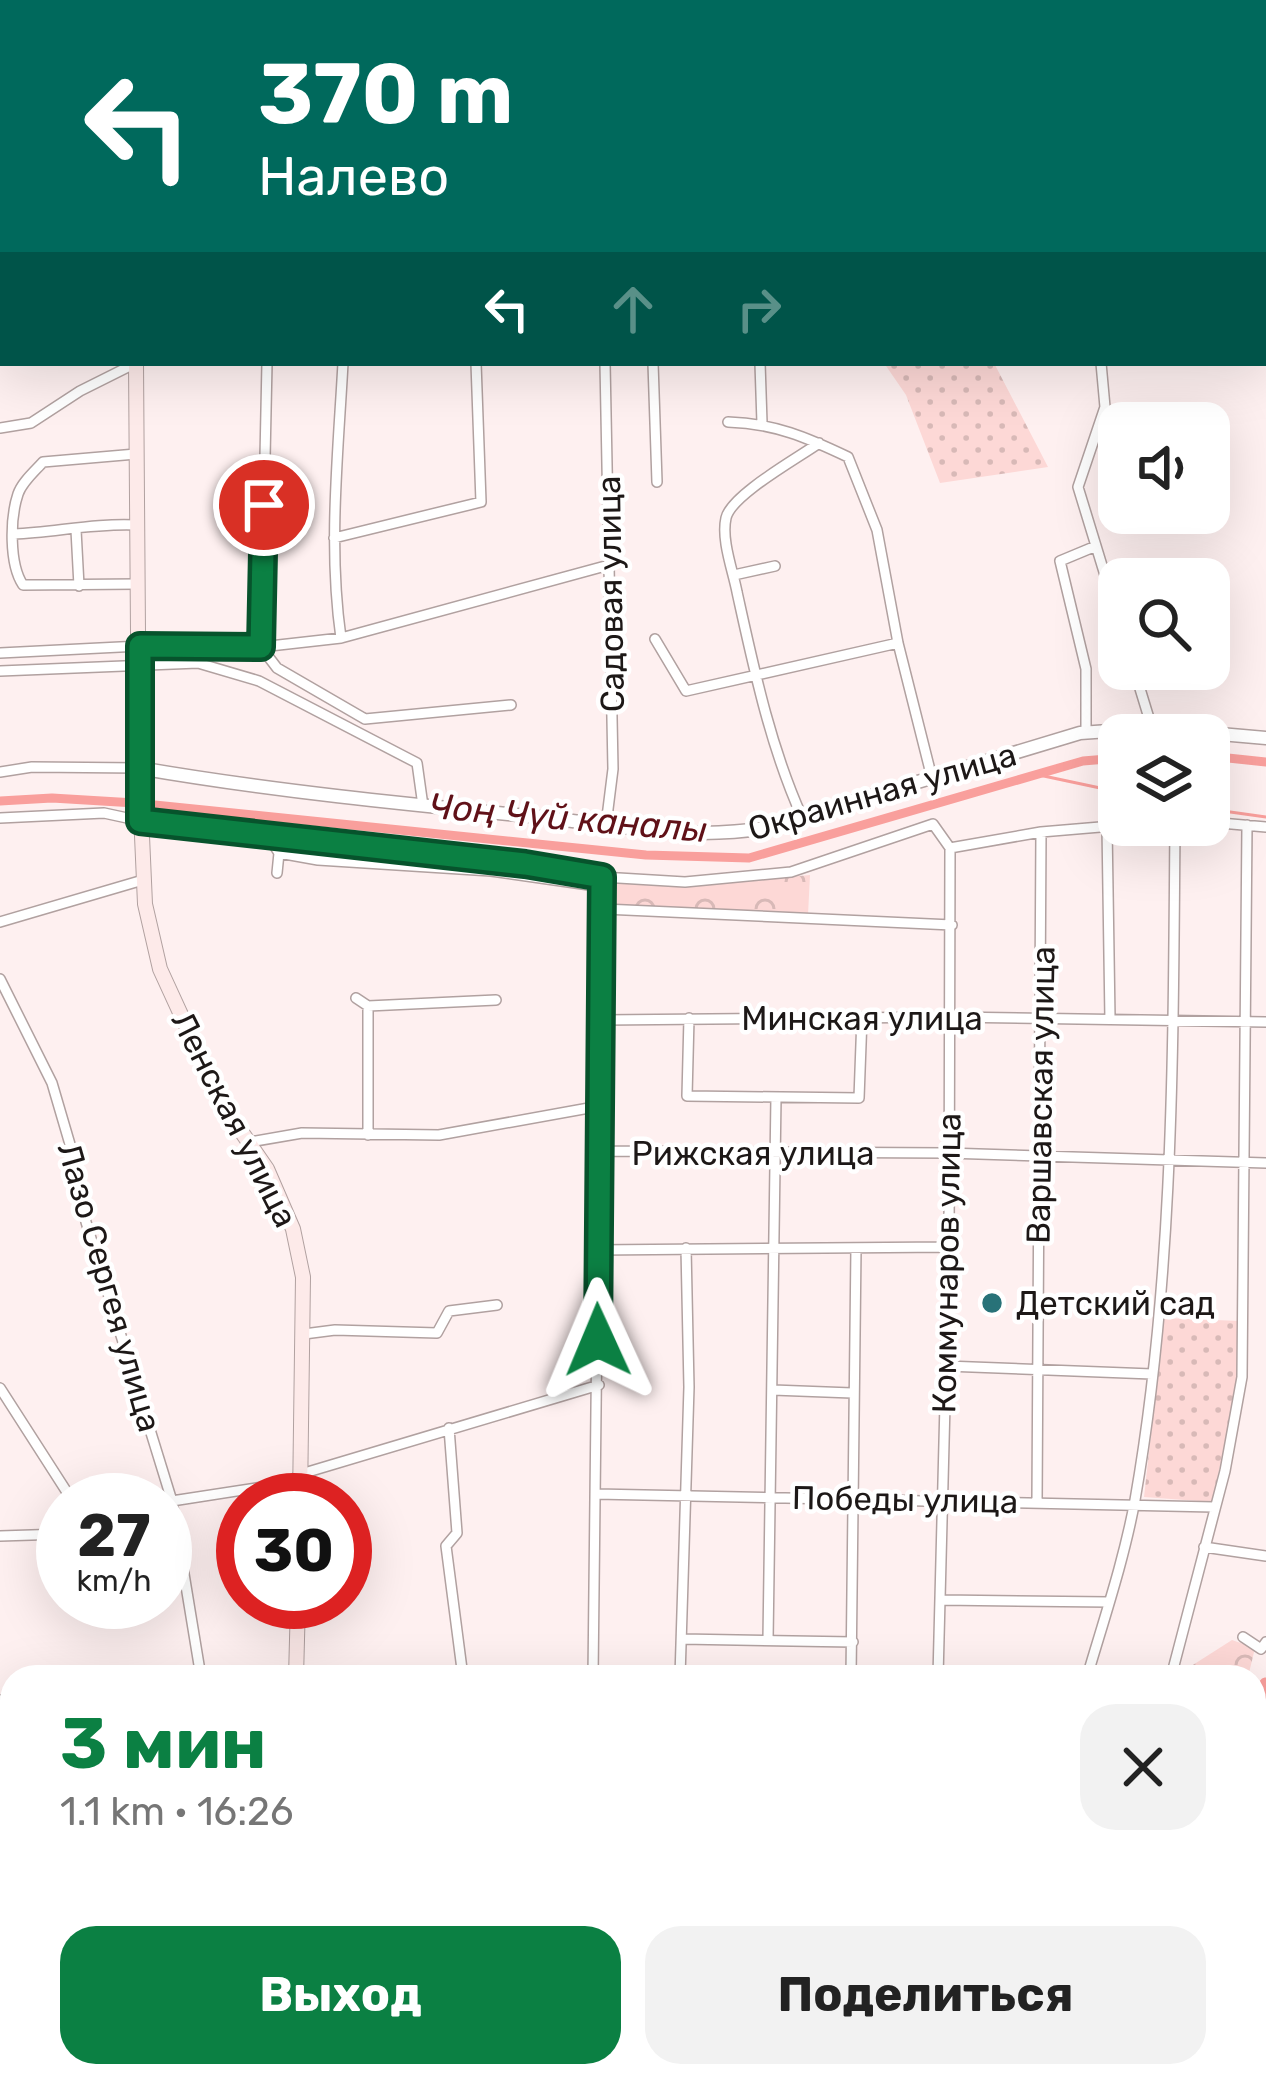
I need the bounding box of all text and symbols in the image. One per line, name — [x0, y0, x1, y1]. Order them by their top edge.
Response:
text: 370 m — [258, 44, 513, 144]
icon: left — [60, 48, 216, 204]
text: Налево — [258, 145, 449, 209]
icon: left — [474, 276, 540, 342]
icon: ahead — [600, 276, 666, 342]
icon: right — [726, 276, 792, 342]
map controls — [1098, 402, 1230, 846]
button: sound — [1098, 402, 1230, 534]
pin — [213, 454, 315, 556]
icon: arrive — [231, 472, 297, 538]
street label: Садовая улица — [589, 475, 632, 713]
button: search — [1098, 558, 1230, 690]
button: layers — [1098, 714, 1230, 846]
street label: Окраинная улица — [743, 735, 1021, 848]
water label: Чоң Чүй каналы — [427, 784, 709, 851]
street label: Варшавская улица — [1018, 946, 1063, 1244]
street label: Минская улица — [741, 999, 983, 1038]
street label: Ленская улица — [163, 1005, 306, 1234]
street label: Коммунаров улица — [924, 1112, 969, 1414]
street label: Рижская улица — [632, 1134, 874, 1173]
street label: Лазо Сергея улица — [50, 1138, 169, 1436]
position arrow — [535, 1277, 661, 1403]
place label: Детский сад — [1016, 1284, 1215, 1323]
marker: Детский сад — [979, 1290, 1005, 1316]
speed limit sign: 30 — [216, 1473, 372, 1629]
street label: Победы улица — [792, 1478, 1018, 1521]
text: 27 — [77, 1500, 151, 1571]
text: km/h — [77, 1563, 151, 1599]
text: 3 мин — [60, 1701, 267, 1786]
button: close — [1080, 1704, 1206, 1830]
text: 1.1 km · 16:26 — [60, 1789, 294, 1835]
button: Выход — [60, 1926, 621, 2064]
button: Поделиться — [645, 1926, 1206, 2064]

